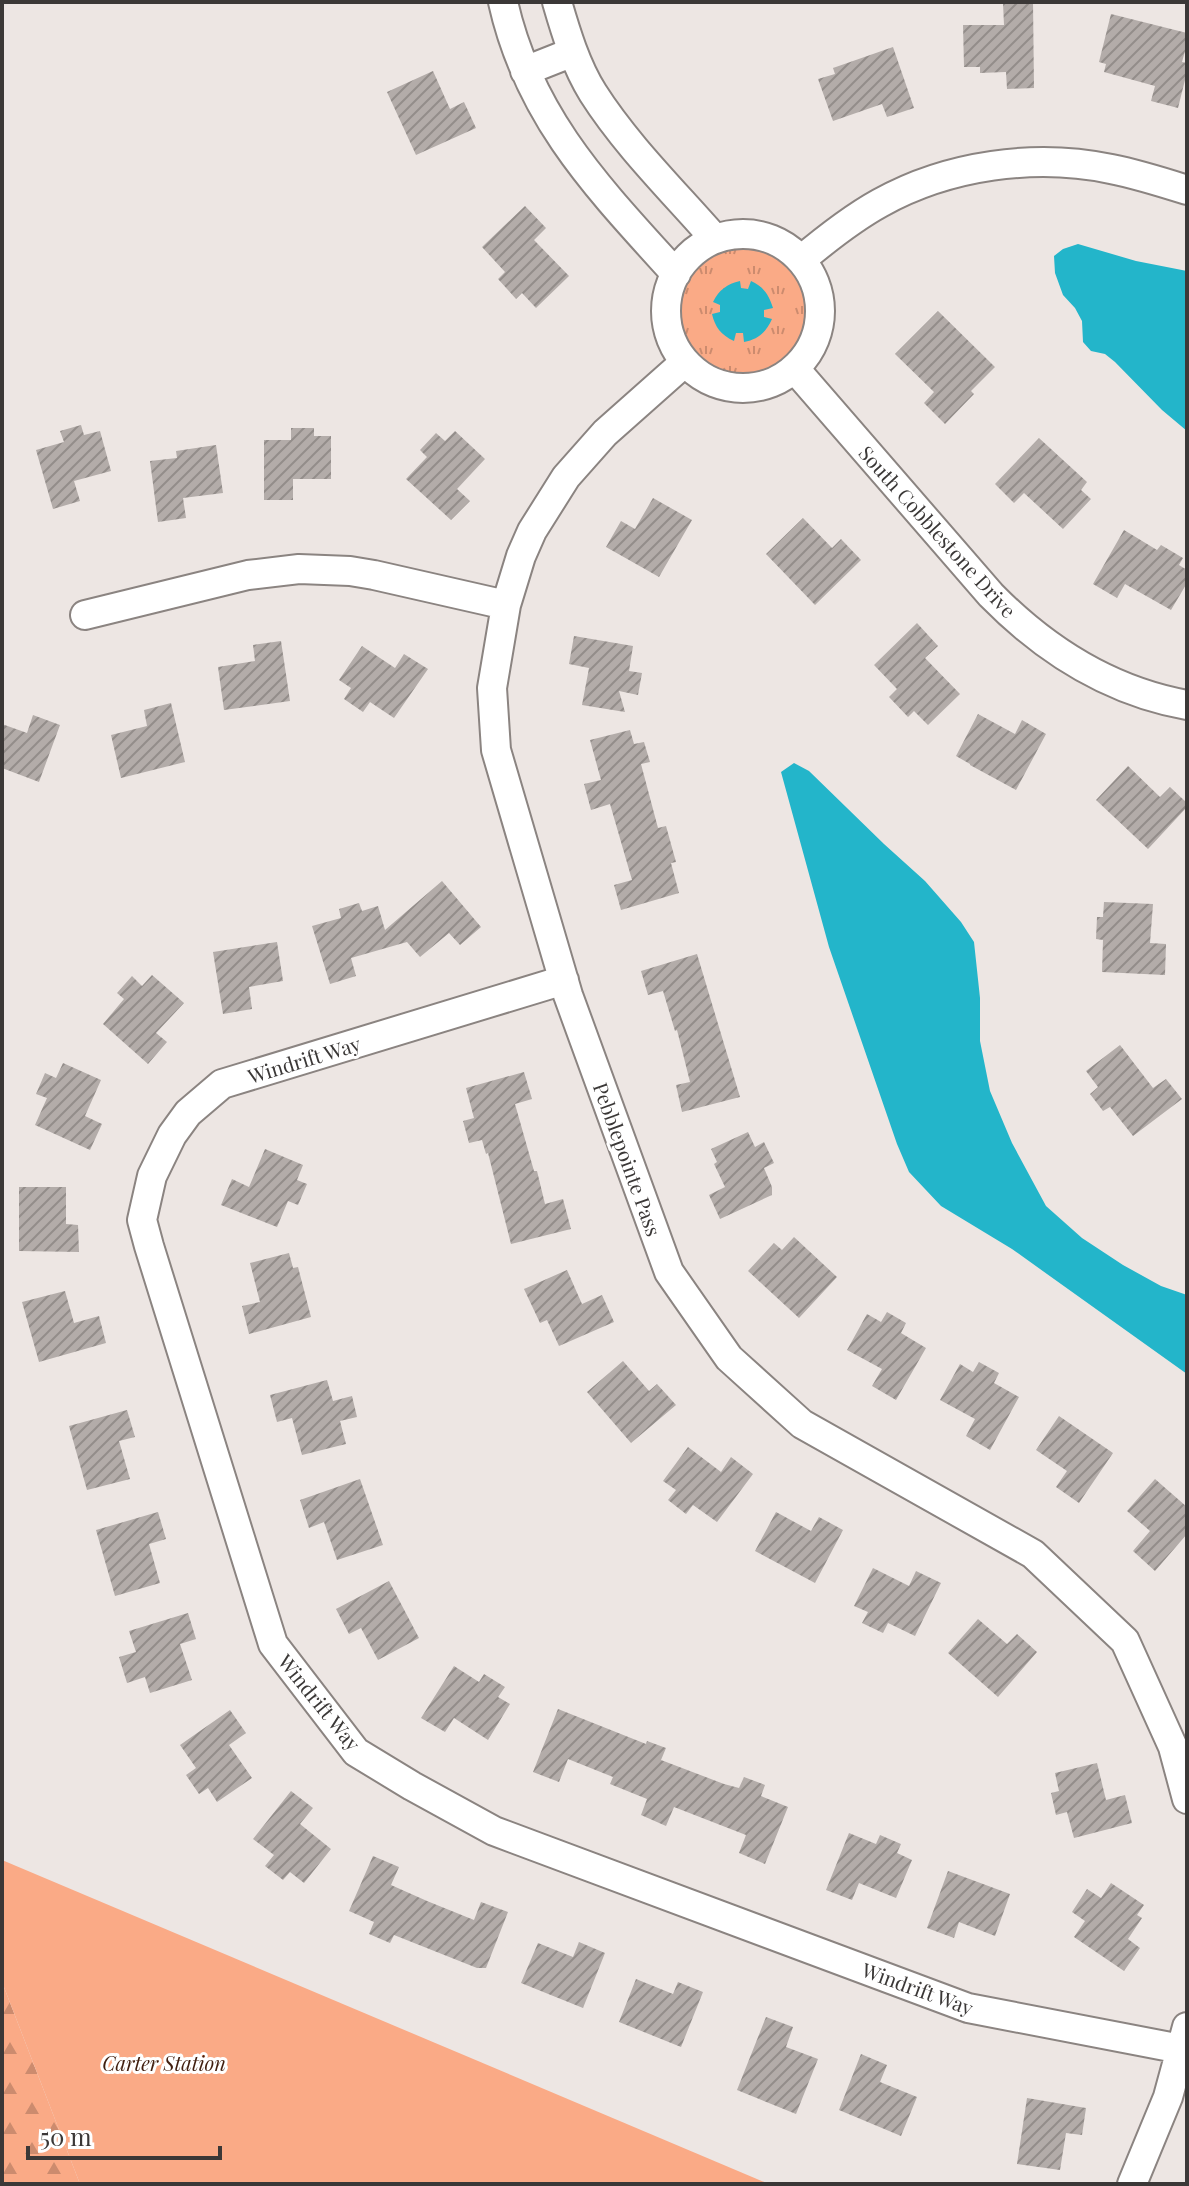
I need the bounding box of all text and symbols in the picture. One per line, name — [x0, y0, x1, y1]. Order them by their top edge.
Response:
street label: South Cobblestone Drive — [853, 439, 1023, 623]
street label: Windrift Way — [243, 1029, 364, 1089]
street label: Pebblepointe Pass — [588, 1078, 668, 1240]
street label: Windrift Way — [272, 1647, 367, 1756]
street label: Windrift Way — [858, 1955, 977, 2021]
park label: Carter Station — [102, 2049, 226, 2076]
scale bar — [28, 2110, 220, 2160]
text: 50 m — [40, 2120, 92, 2152]

